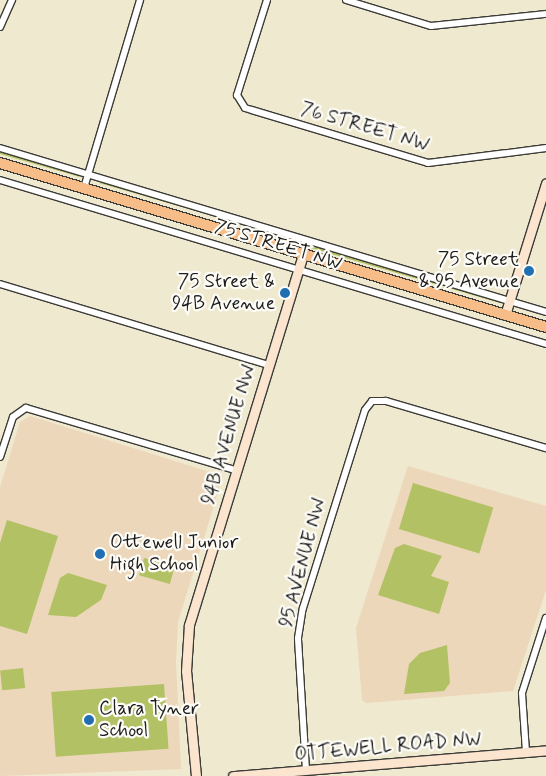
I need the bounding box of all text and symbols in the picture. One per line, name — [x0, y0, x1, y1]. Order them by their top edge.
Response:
street label: 76 STREET NW — [298, 98, 432, 156]
street label: 75 STREET NW — [212, 215, 344, 275]
place label: 75 Street & 95 Avenue — [419, 249, 519, 293]
marker: 75 Street & 95 Avenue — [523, 265, 535, 277]
place label: 75 Street & 94B Avenue — [177, 271, 275, 315]
marker: 75 Street & 94B Avenue — [279, 287, 291, 299]
street label: 94B AVENUE NW — [197, 362, 261, 508]
street label: 95 AVENUE NW — [275, 496, 331, 630]
place label: Ottewell Junior High School — [110, 532, 238, 576]
marker: Ottewell Junior High School — [94, 548, 106, 560]
place label: Clara Tyner School — [99, 698, 199, 742]
marker: Clara Tyner School — [83, 714, 95, 726]
street label: OTTEWELL ROAD NW — [295, 728, 481, 766]

